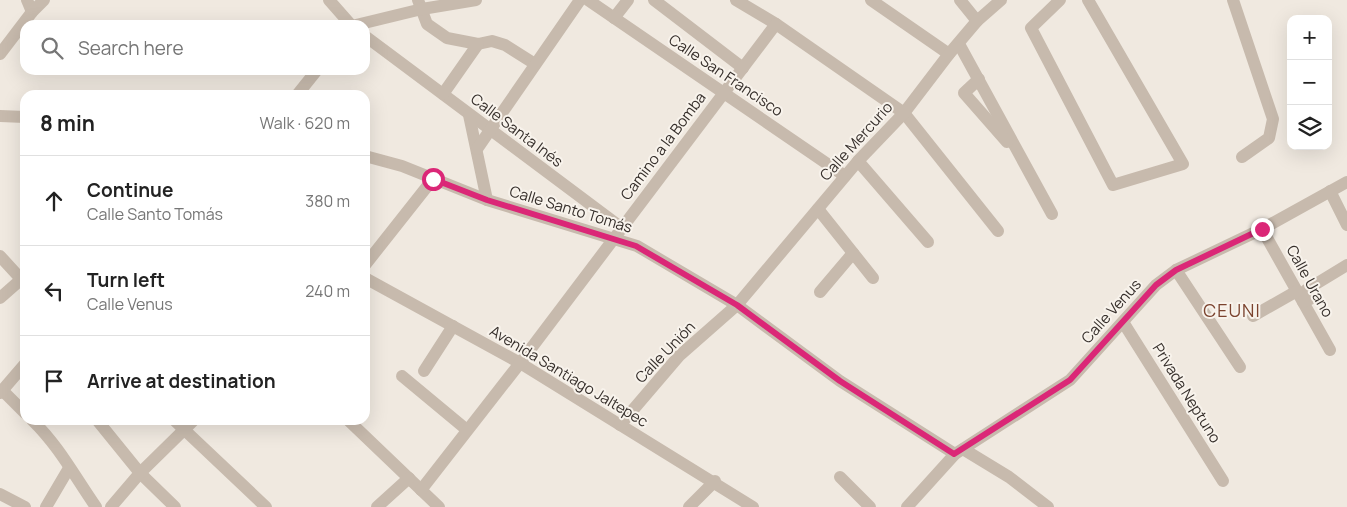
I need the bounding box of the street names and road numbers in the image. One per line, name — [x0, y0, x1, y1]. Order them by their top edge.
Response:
street label: Calle San Francisco — [665, 29, 787, 121]
street label: Calle Santa Inés — [466, 88, 568, 172]
street label: Camino a la Bomba — [615, 88, 711, 204]
street label: Calle Mercurio — [815, 97, 897, 185]
street label: Calle Santo Tomás — [507, 180, 635, 238]
street label: Calle Urano — [1282, 241, 1339, 321]
street label: Calle Venus — [1076, 274, 1146, 348]
street label: Calle Unión — [630, 316, 700, 388]
street label: Avenida Santiago Jaltepec — [486, 320, 652, 432]
street label: Privada Neptuno — [1148, 339, 1226, 447]

